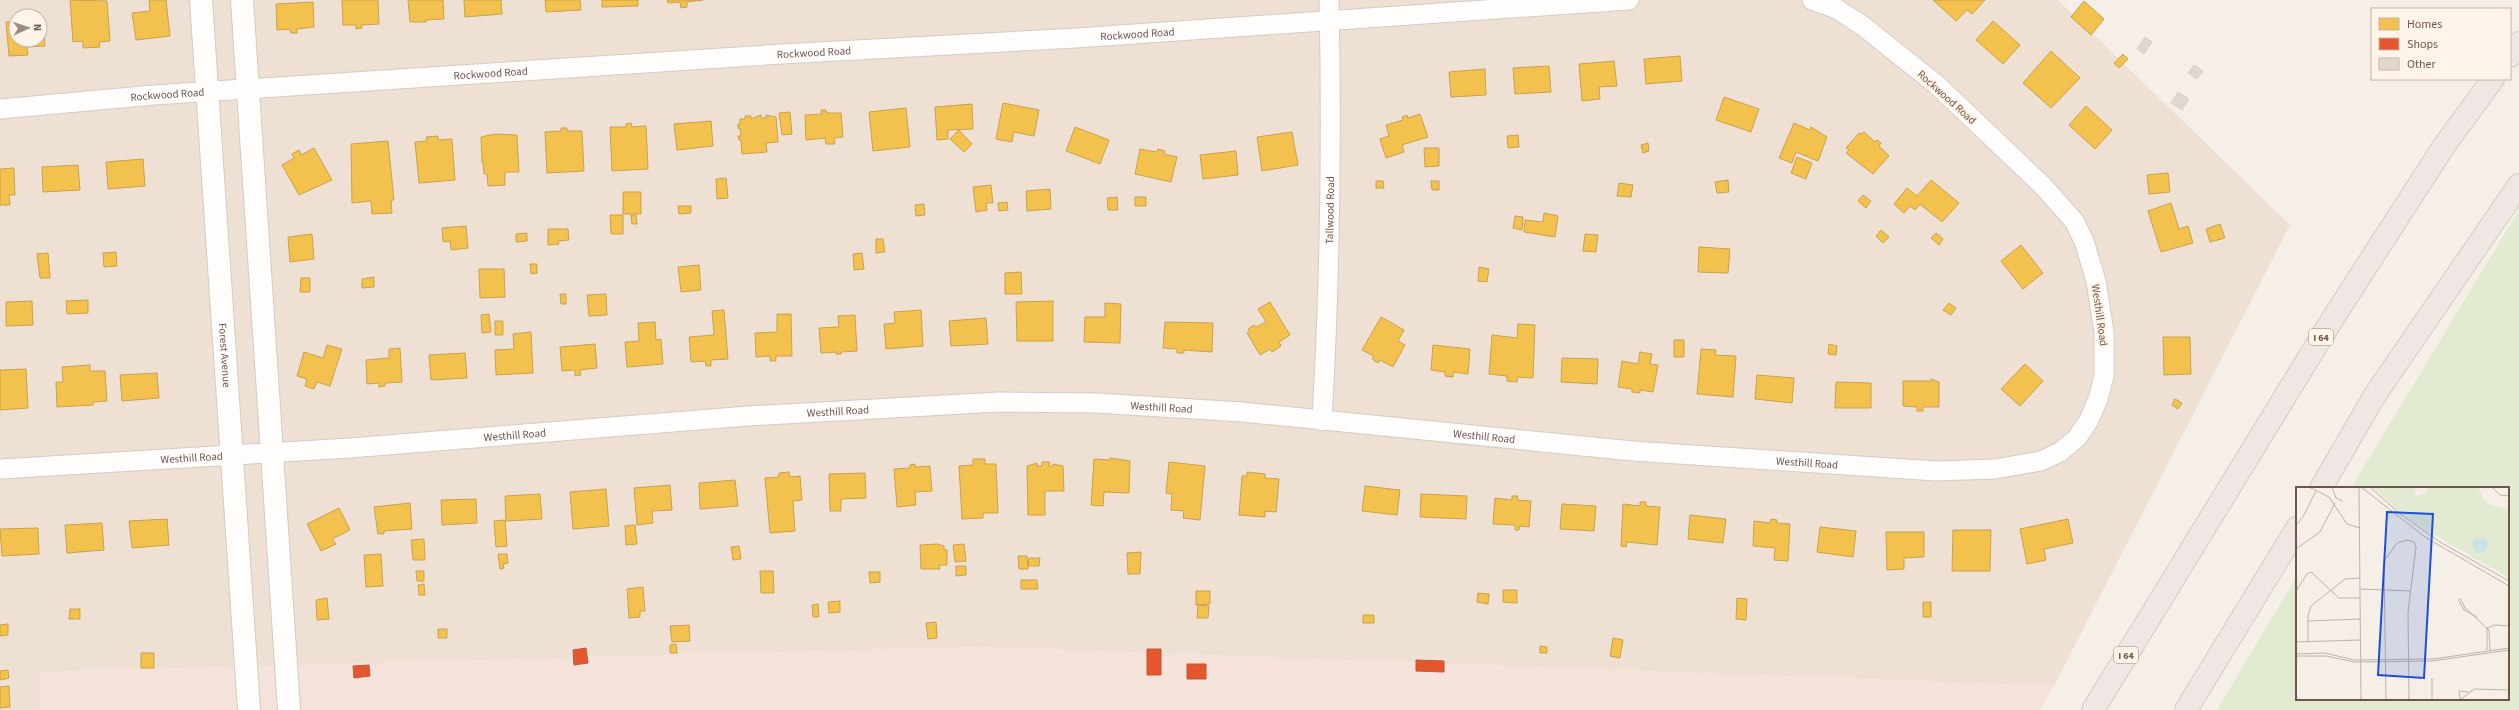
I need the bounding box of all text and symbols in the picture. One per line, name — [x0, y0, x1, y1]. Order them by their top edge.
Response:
north arrow — [8, 8, 48, 48]
legend — [2371, 8, 2511, 80]
text: Homes — [2407, 16, 2442, 33]
text: N — [30, 23, 45, 32]
street label: Rockwood Road — [1100, 24, 1175, 44]
text: Shops — [2407, 36, 2438, 53]
street label: Rockwood Road — [776, 43, 852, 62]
text: Other — [2407, 56, 2437, 73]
street label: Rockwood Road — [453, 64, 528, 83]
street label: Rockwood Road — [1914, 67, 1979, 128]
street label: Rockwood Road — [130, 85, 205, 105]
street label: Tallwood Road — [1322, 176, 1338, 244]
street label: Westhill Road — [2088, 283, 2111, 347]
street label: Forest Avenue — [215, 322, 234, 389]
road number: I 64 — [2309, 329, 2333, 345]
street label: Westhill Road — [1130, 398, 1193, 417]
street label: Westhill Road — [806, 402, 870, 421]
street label: Westhill Road — [483, 425, 547, 445]
street label: Westhill Road — [1452, 426, 1516, 447]
street label: Westhill Road — [160, 449, 223, 467]
street label: Westhill Road — [1775, 453, 1839, 473]
inset map — [2296, 487, 2509, 700]
road number: I 64 — [2114, 647, 2138, 663]

